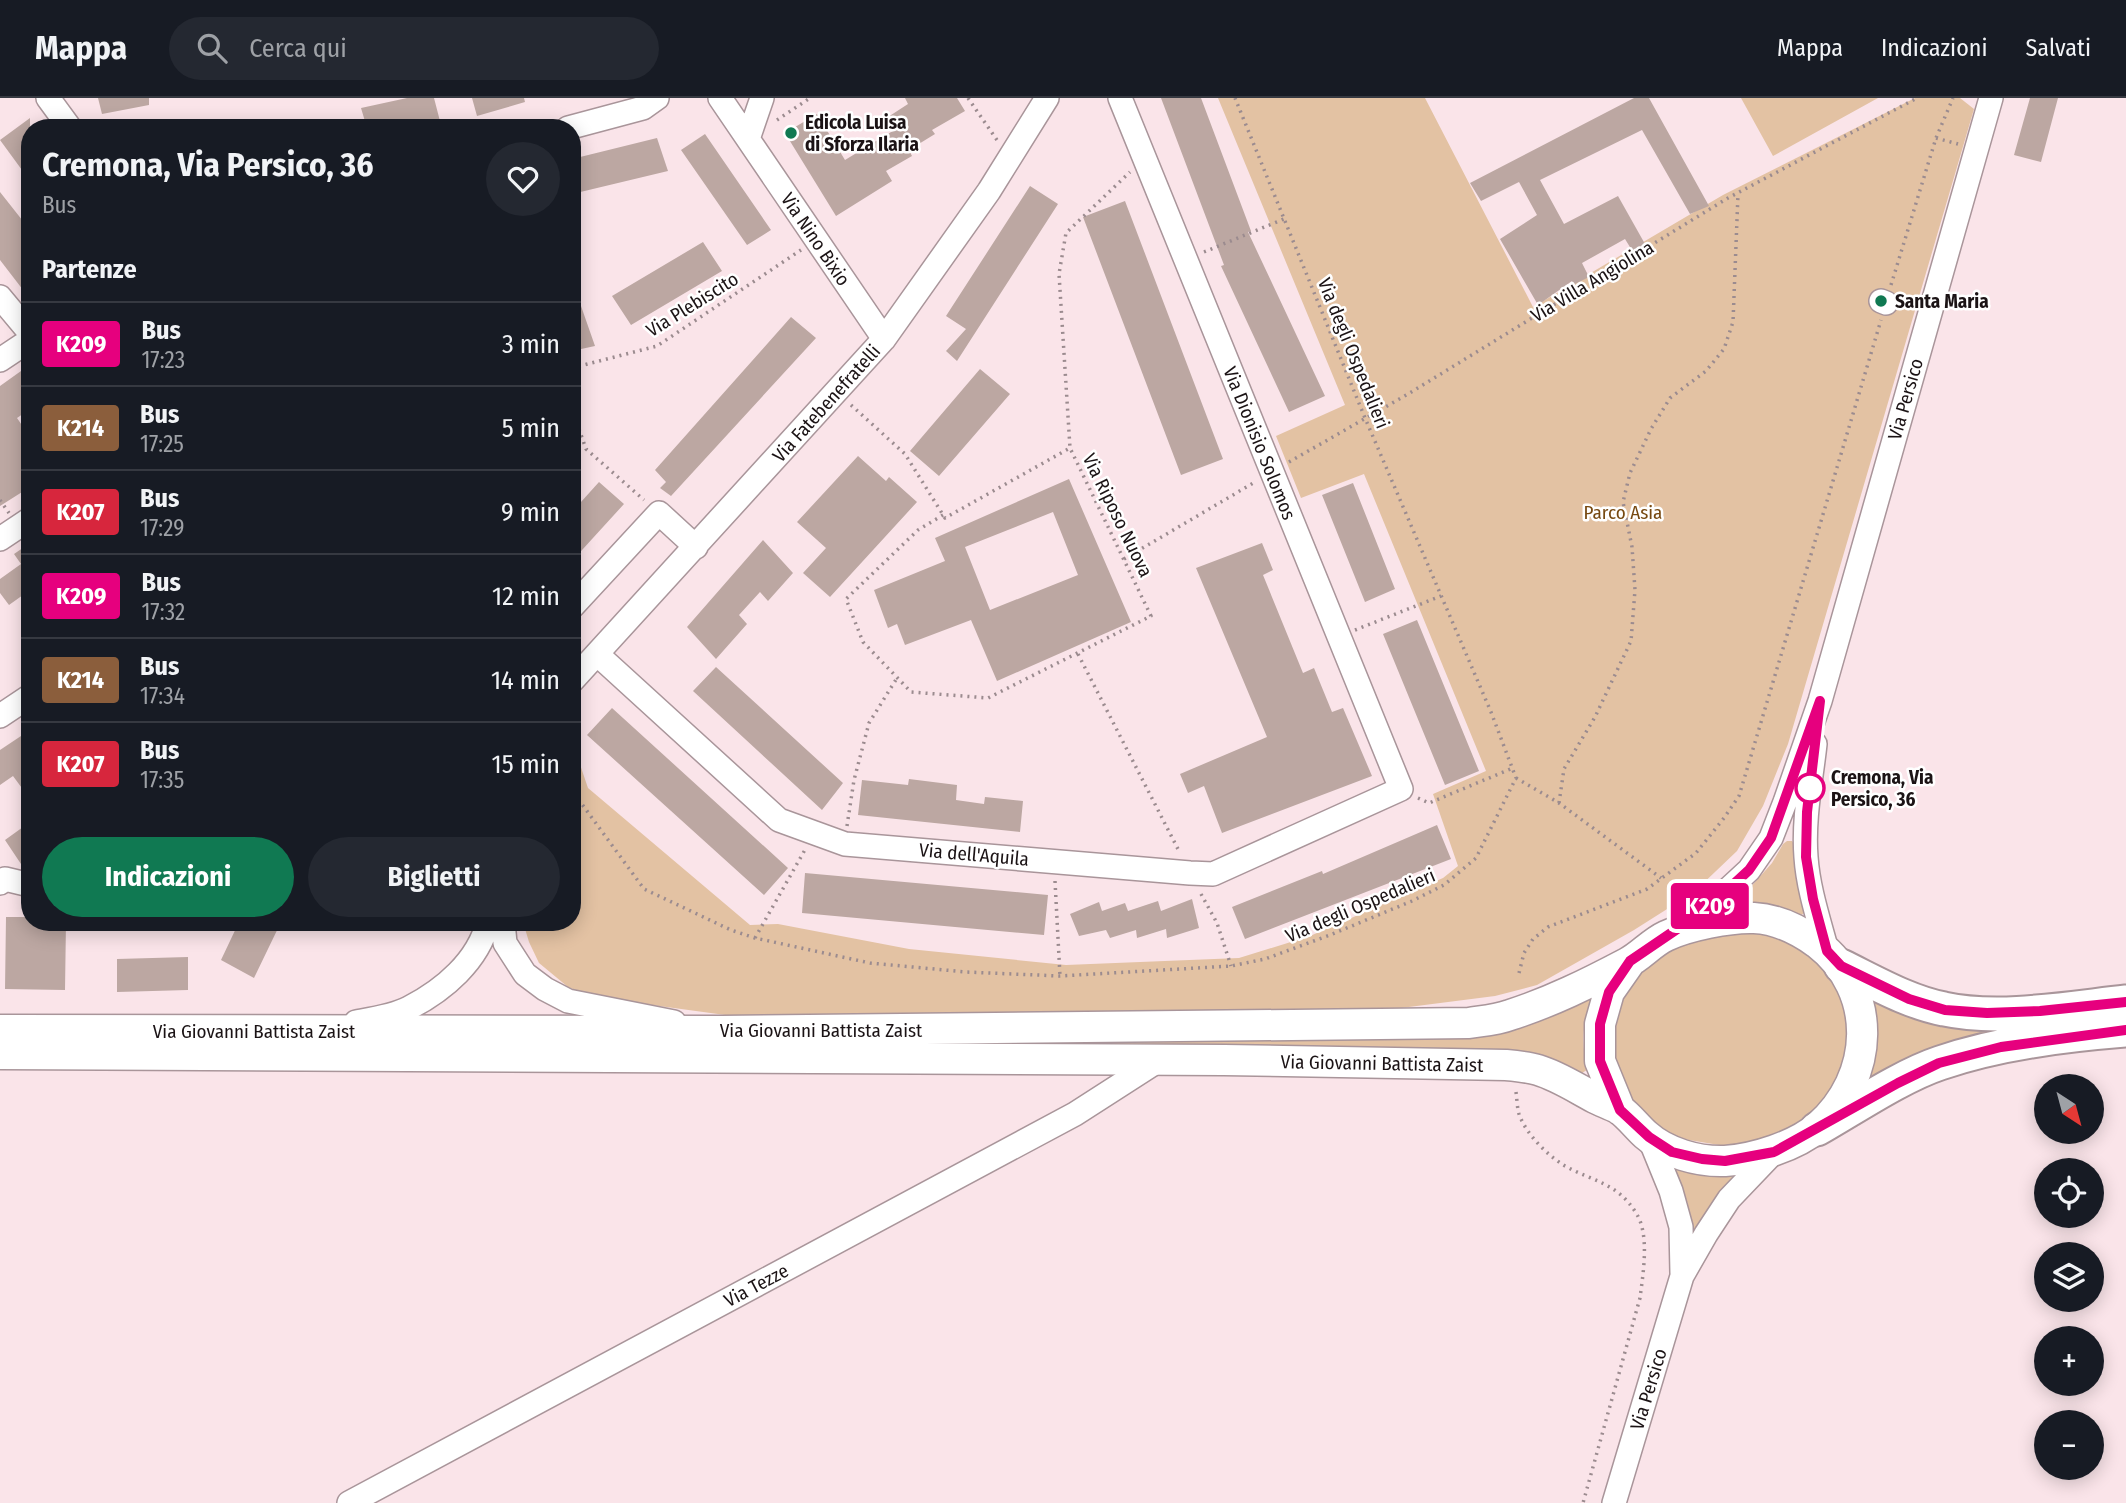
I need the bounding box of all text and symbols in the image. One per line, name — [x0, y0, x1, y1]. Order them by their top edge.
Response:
search box — [169, 17, 659, 80]
text: Mappa — [35, 28, 127, 68]
icon: search — [193, 29, 231, 67]
text: Cerca qui — [249, 33, 347, 64]
text: Mappa — [1777, 34, 1843, 62]
text: Indicazioni — [1881, 34, 1987, 62]
text: Salvati — [2025, 34, 2091, 62]
place label: Edicola Luisa di Sforza Ilaria — [805, 111, 919, 156]
marker: Edicola Luisa di Sforza Ilaria — [783, 125, 799, 141]
button: heart — [486, 142, 560, 216]
text: Cremona, Via Persico, 36 — [42, 145, 373, 185]
street label: Via Nino Bixio — [776, 188, 855, 290]
text: Bus — [42, 191, 76, 219]
street label: Via Villa Angiolina — [1527, 236, 1658, 327]
text: Partenze — [42, 254, 137, 285]
street label: Via Plebiscito — [642, 267, 743, 342]
street label: Via degli Ospedalieri — [1313, 274, 1394, 432]
place label: Santa Maria — [1895, 290, 1989, 313]
marker: Santa Maria — [1873, 293, 1889, 309]
text: Bus — [141, 315, 181, 346]
text: 3 min — [502, 329, 560, 360]
text: K209 — [56, 330, 106, 358]
street label: Via Fatebenefratelli — [768, 340, 885, 467]
text: 17:23 — [141, 346, 185, 374]
street label: Via Persico — [1883, 356, 1928, 443]
street label: Via Dionisio Solomos — [1218, 363, 1301, 523]
text: Bus — [140, 399, 179, 430]
text: 5 min — [502, 413, 560, 444]
text: K214 — [57, 414, 104, 442]
text: 17:25 — [140, 430, 184, 458]
street label: Via Riposo Nuova — [1078, 450, 1157, 581]
text: Bus — [140, 483, 179, 514]
text: 9 min — [501, 497, 560, 528]
text: K207 — [57, 498, 104, 526]
park label: Parco Asia — [1584, 501, 1662, 524]
text: 17:29 — [140, 514, 184, 542]
text: Bus — [141, 567, 181, 598]
text: 12 min — [492, 581, 560, 612]
text: K209 — [56, 582, 106, 610]
text: 17:32 — [141, 598, 185, 626]
text: Bus — [140, 651, 179, 682]
text: 14 min — [491, 665, 560, 696]
text: K214 — [57, 666, 104, 694]
text: 17:34 — [140, 682, 185, 710]
text: Bus — [140, 735, 179, 766]
text: 15 min — [492, 749, 560, 780]
text: K207 — [57, 750, 104, 778]
text: 17:35 — [140, 766, 184, 794]
place label: Cremona, Via Persico, 36 — [1831, 766, 1933, 811]
marker: Cremona, Via Persico, 36 — [1795, 773, 1825, 803]
button: Indicazioni — [42, 837, 294, 917]
button: Biglietti — [308, 837, 560, 917]
street label: Via dell'Aquila — [918, 838, 1030, 871]
street label: Via degli Ospedalieri — [1282, 864, 1439, 947]
line badge: K209 — [1661, 883, 1759, 929]
text: K209 — [1685, 892, 1735, 920]
street label: Via Giovanni Battista Zaist — [720, 1019, 923, 1042]
street label: Via Giovanni Battista Zaist — [153, 1020, 356, 1043]
street label: Via Giovanni Battista Zaist — [1281, 1050, 1484, 1077]
north arrow — [2034, 1074, 2104, 1144]
map controls — [2034, 1074, 2104, 1480]
button: locate — [2034, 1158, 2104, 1228]
button: layers — [2034, 1242, 2104, 1312]
street label: Via Tezze — [720, 1259, 792, 1312]
button: + — [2034, 1326, 2104, 1396]
street label: Via Persico — [1625, 1346, 1672, 1433]
button: − — [2034, 1410, 2104, 1480]

